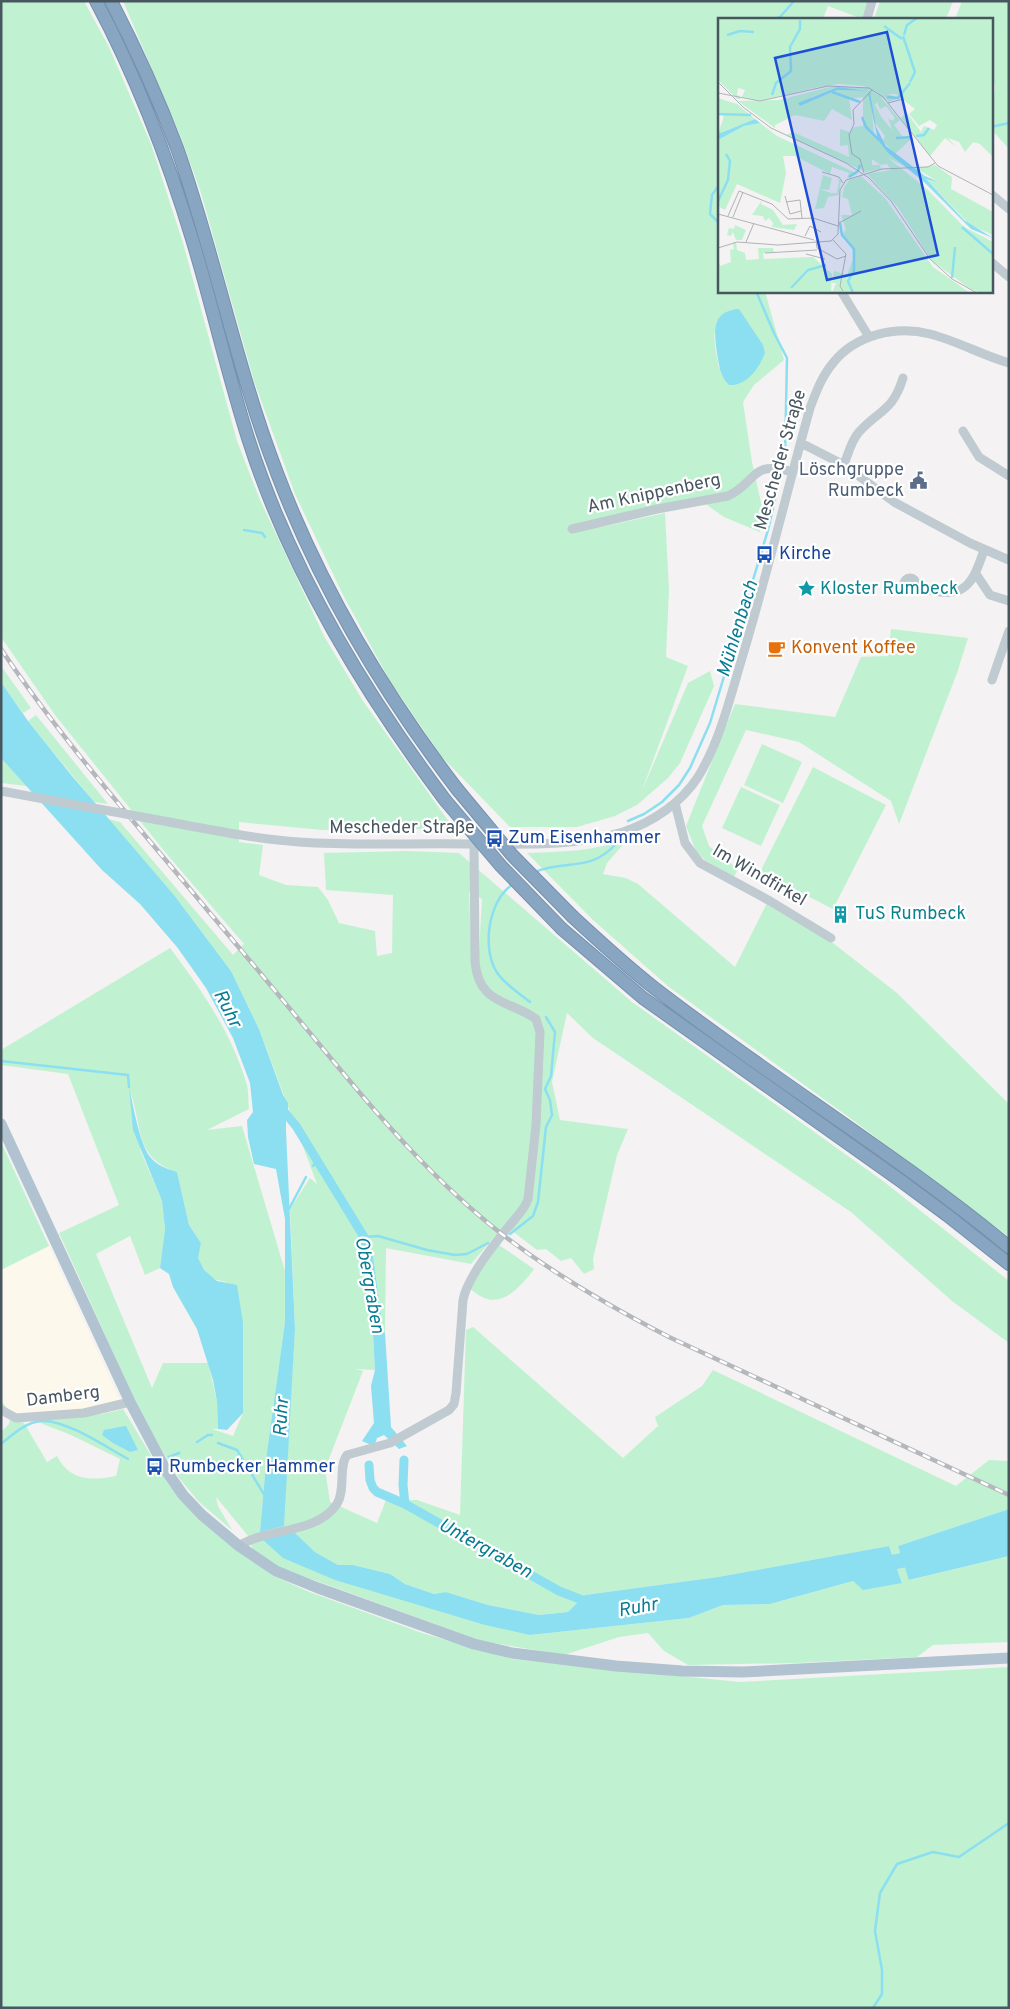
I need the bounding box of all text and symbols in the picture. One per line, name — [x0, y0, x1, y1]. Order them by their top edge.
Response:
inset map — [718, 18, 992, 292]
street label: Mescheder Straße — [750, 387, 812, 533]
place label: Löschgruppe Rumbeck — [799, 459, 904, 503]
street label: Am Knippenberg — [585, 469, 723, 519]
public building icon: Löschgruppe Rumbeck — [908, 470, 928, 490]
place label: Kirche — [779, 543, 831, 566]
bus stop icon: Kirche — [755, 544, 775, 564]
water label: Mühlenbach — [712, 577, 764, 680]
place label: Kloster Rumbeck — [820, 578, 959, 601]
place icon: Kloster Rumbeck — [796, 579, 816, 599]
place label: Konvent Koffee — [791, 637, 916, 660]
cafe icon: Konvent Koffee — [767, 638, 787, 658]
street label: Mescheder Straße — [329, 817, 475, 840]
place label: Zum Eisenhammer — [508, 827, 661, 850]
bus stop icon: Zum Eisenhammer — [484, 828, 504, 848]
street label: Im Windfirkel — [708, 840, 810, 912]
place label: TuS Rumbeck — [855, 903, 966, 926]
building icon: TuS Rumbeck — [831, 904, 851, 924]
water label: Ruhr — [207, 986, 248, 1034]
water label: Obergraben — [349, 1235, 389, 1336]
street label: Damberg — [25, 1381, 101, 1413]
water label: Ruhr — [269, 1395, 295, 1437]
place label: Rumbecker Hammer — [169, 1456, 335, 1479]
bus stop icon: Rumbecker Hammer — [145, 1457, 165, 1477]
water label: Untergraben — [434, 1513, 537, 1585]
water label: Ruhr — [616, 1592, 661, 1623]

